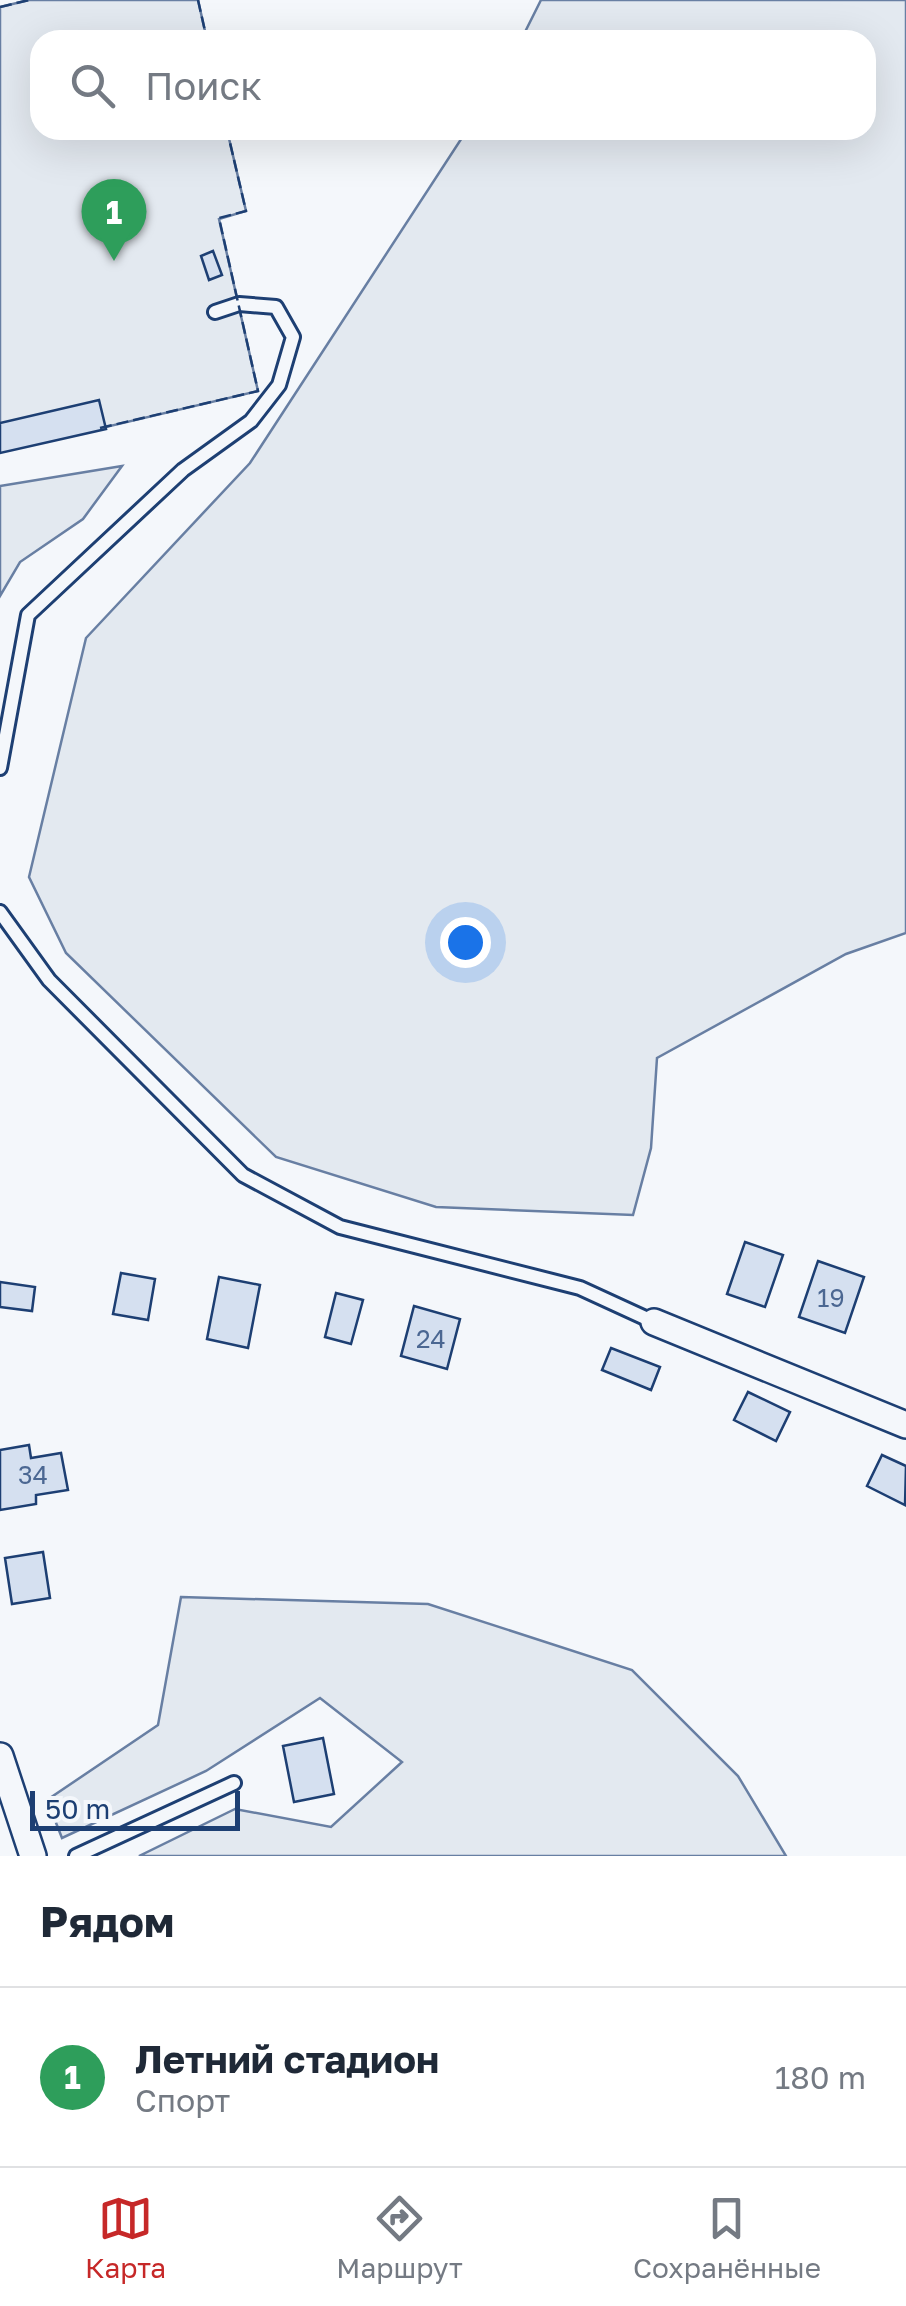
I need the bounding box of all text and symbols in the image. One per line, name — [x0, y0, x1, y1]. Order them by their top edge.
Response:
search box — [30, 30, 876, 140]
icon: search — [65, 58, 120, 113]
text: Поиск — [145, 63, 262, 108]
pin: 1 — [82, 178, 146, 261]
your location — [440, 917, 491, 968]
house number: 19 — [817, 1282, 845, 1313]
house number: 24 — [416, 1323, 446, 1354]
house number: 34 — [18, 1459, 48, 1490]
scale bar — [30, 1786, 240, 1830]
text: 50 m — [45, 1792, 110, 1825]
text: Рядом — [40, 1896, 174, 1946]
text: Летний стадион — [135, 2036, 439, 2081]
text: 1 — [64, 2058, 81, 2096]
text: 180 m — [775, 2058, 866, 2096]
text: Спорт — [135, 2081, 230, 2119]
tab: Карта — [85, 2191, 166, 2284]
tab: Маршрут — [336, 2191, 463, 2284]
tab: Сохранённые — [633, 2191, 821, 2284]

